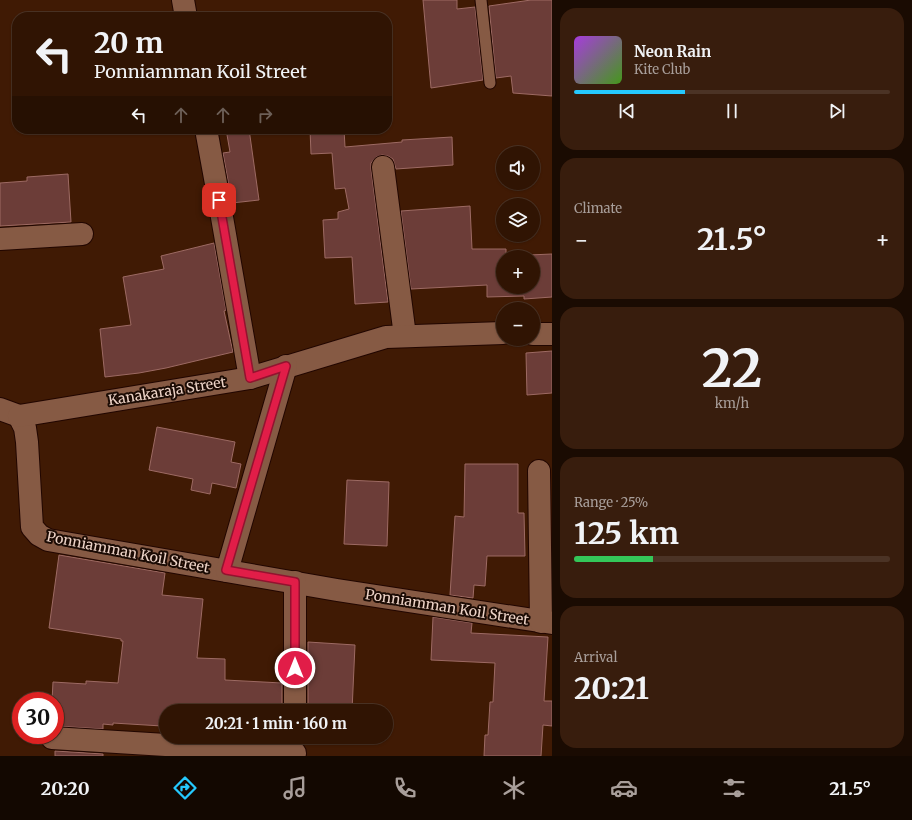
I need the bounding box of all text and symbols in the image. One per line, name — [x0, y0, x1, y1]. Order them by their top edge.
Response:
text: 20 m — [94, 25, 163, 61]
icon: left — [28, 28, 80, 80]
text: Neon Rain — [634, 42, 711, 61]
text: Ponniamman Koil Street — [94, 60, 307, 83]
text: Kite Club — [634, 61, 690, 78]
icon: previous — [616, 100, 638, 122]
icon: pause — [721, 100, 743, 122]
icon: next — [826, 100, 848, 122]
icon: left — [128, 104, 150, 126]
icon: ahead — [170, 104, 192, 126]
icon: ahead — [212, 104, 234, 126]
icon: right — [254, 104, 276, 126]
map controls — [496, 146, 540, 346]
button: sound — [496, 146, 540, 190]
pin — [202, 183, 236, 217]
icon: arrive — [208, 189, 230, 211]
button: layers — [496, 198, 540, 242]
text: Climate — [574, 200, 622, 217]
text: 21.5° — [697, 220, 767, 258]
text: − — [574, 226, 589, 254]
text: + — [875, 226, 890, 254]
button: + — [496, 250, 540, 294]
button: − — [496, 302, 540, 346]
text: 22 — [702, 336, 762, 401]
street label: Kanakaraja Street — [107, 373, 228, 409]
text: km/h — [715, 395, 749, 412]
text: Range · 25% — [574, 494, 648, 511]
text: 125 km — [574, 514, 679, 552]
street label: Ponniamman Koil Street — [45, 527, 211, 577]
street label: Ponniamman Koil Street — [364, 585, 531, 629]
position arrow — [274, 647, 316, 689]
text: Arrival — [574, 649, 617, 666]
text: 20:21 — [574, 669, 649, 707]
speed limit sign: 30 — [12, 692, 64, 744]
text: 20:21 · 1 min · 160 m — [205, 714, 347, 733]
icon: directions — [171, 774, 199, 802]
icon: music — [281, 774, 309, 802]
icon: phone — [391, 774, 419, 802]
icon: climate — [500, 774, 528, 802]
icon: car — [610, 774, 638, 802]
icon: filters — [720, 774, 748, 802]
text: 20:20 — [41, 777, 90, 800]
text: 21.5° — [829, 777, 871, 800]

